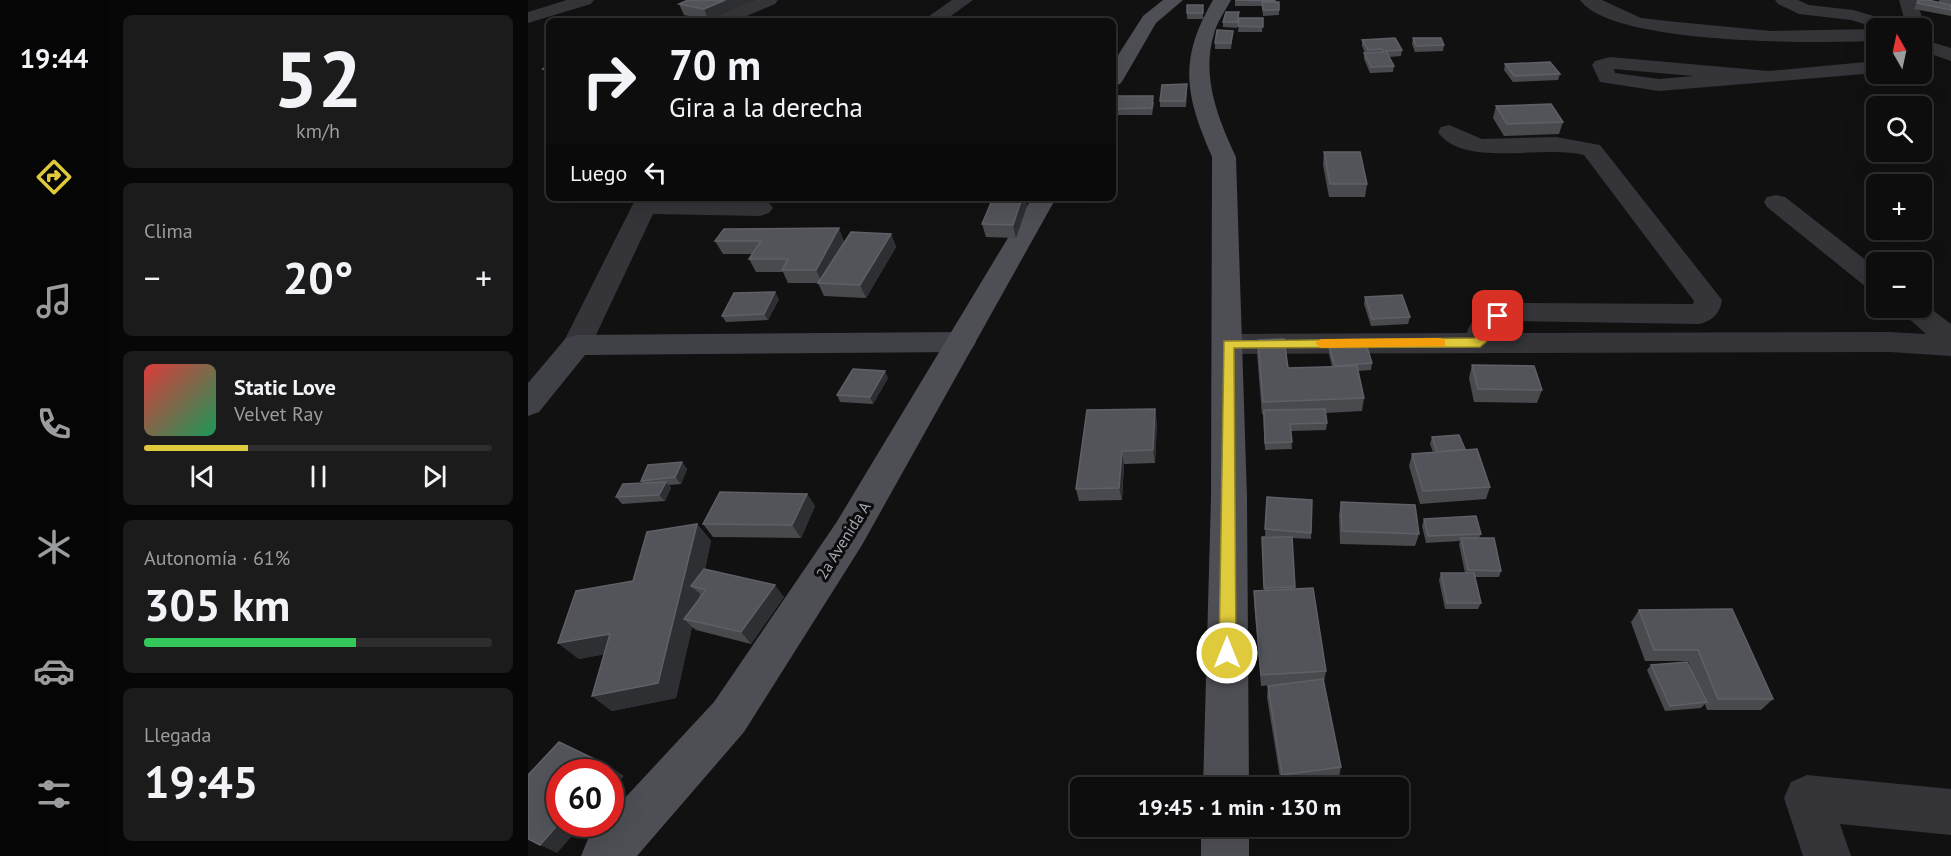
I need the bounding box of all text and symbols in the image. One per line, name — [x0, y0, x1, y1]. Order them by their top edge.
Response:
north arrow — [1866, 18, 1932, 84]
map controls — [1866, 18, 1932, 318]
text: 52 — [274, 28, 362, 129]
text: 70 m — [669, 37, 761, 92]
text: 19:44 — [20, 41, 88, 75]
icon: right — [570, 42, 648, 120]
text: Gira a la derecha — [669, 90, 863, 124]
button: search — [1866, 96, 1932, 162]
text: km/h — [296, 118, 340, 144]
icon: directions — [33, 156, 75, 198]
icon: left — [639, 156, 672, 189]
text: Luego — [570, 159, 627, 187]
button: + — [1866, 174, 1932, 240]
text: Clima — [144, 218, 193, 244]
text: 20° — [283, 248, 353, 306]
button: − — [1866, 252, 1932, 318]
text: − — [144, 256, 161, 299]
text: + — [475, 256, 492, 299]
icon: music — [33, 280, 75, 322]
pin — [1472, 290, 1523, 341]
icon: arrive — [1481, 299, 1514, 332]
text: Static Love — [234, 373, 336, 401]
text: Velvet Ray — [234, 401, 323, 427]
icon: phone — [33, 403, 75, 445]
icon: previous — [186, 460, 219, 493]
icon: pause — [302, 460, 335, 493]
icon: next — [418, 460, 451, 493]
street label: 2a Avenida A — [811, 497, 875, 582]
icon: climate — [33, 526, 75, 568]
text: Autonomía · 61% — [144, 545, 290, 571]
text: 305 km — [144, 575, 290, 633]
position arrow — [1195, 621, 1259, 685]
icon: car — [33, 650, 75, 692]
text: Llegada — [144, 722, 211, 748]
text: 19:45 — [144, 752, 258, 810]
speed limit sign: 60 — [546, 759, 624, 837]
icon: filters — [33, 773, 75, 815]
text: 19:45 · 1 min · 130 m — [1138, 793, 1341, 821]

